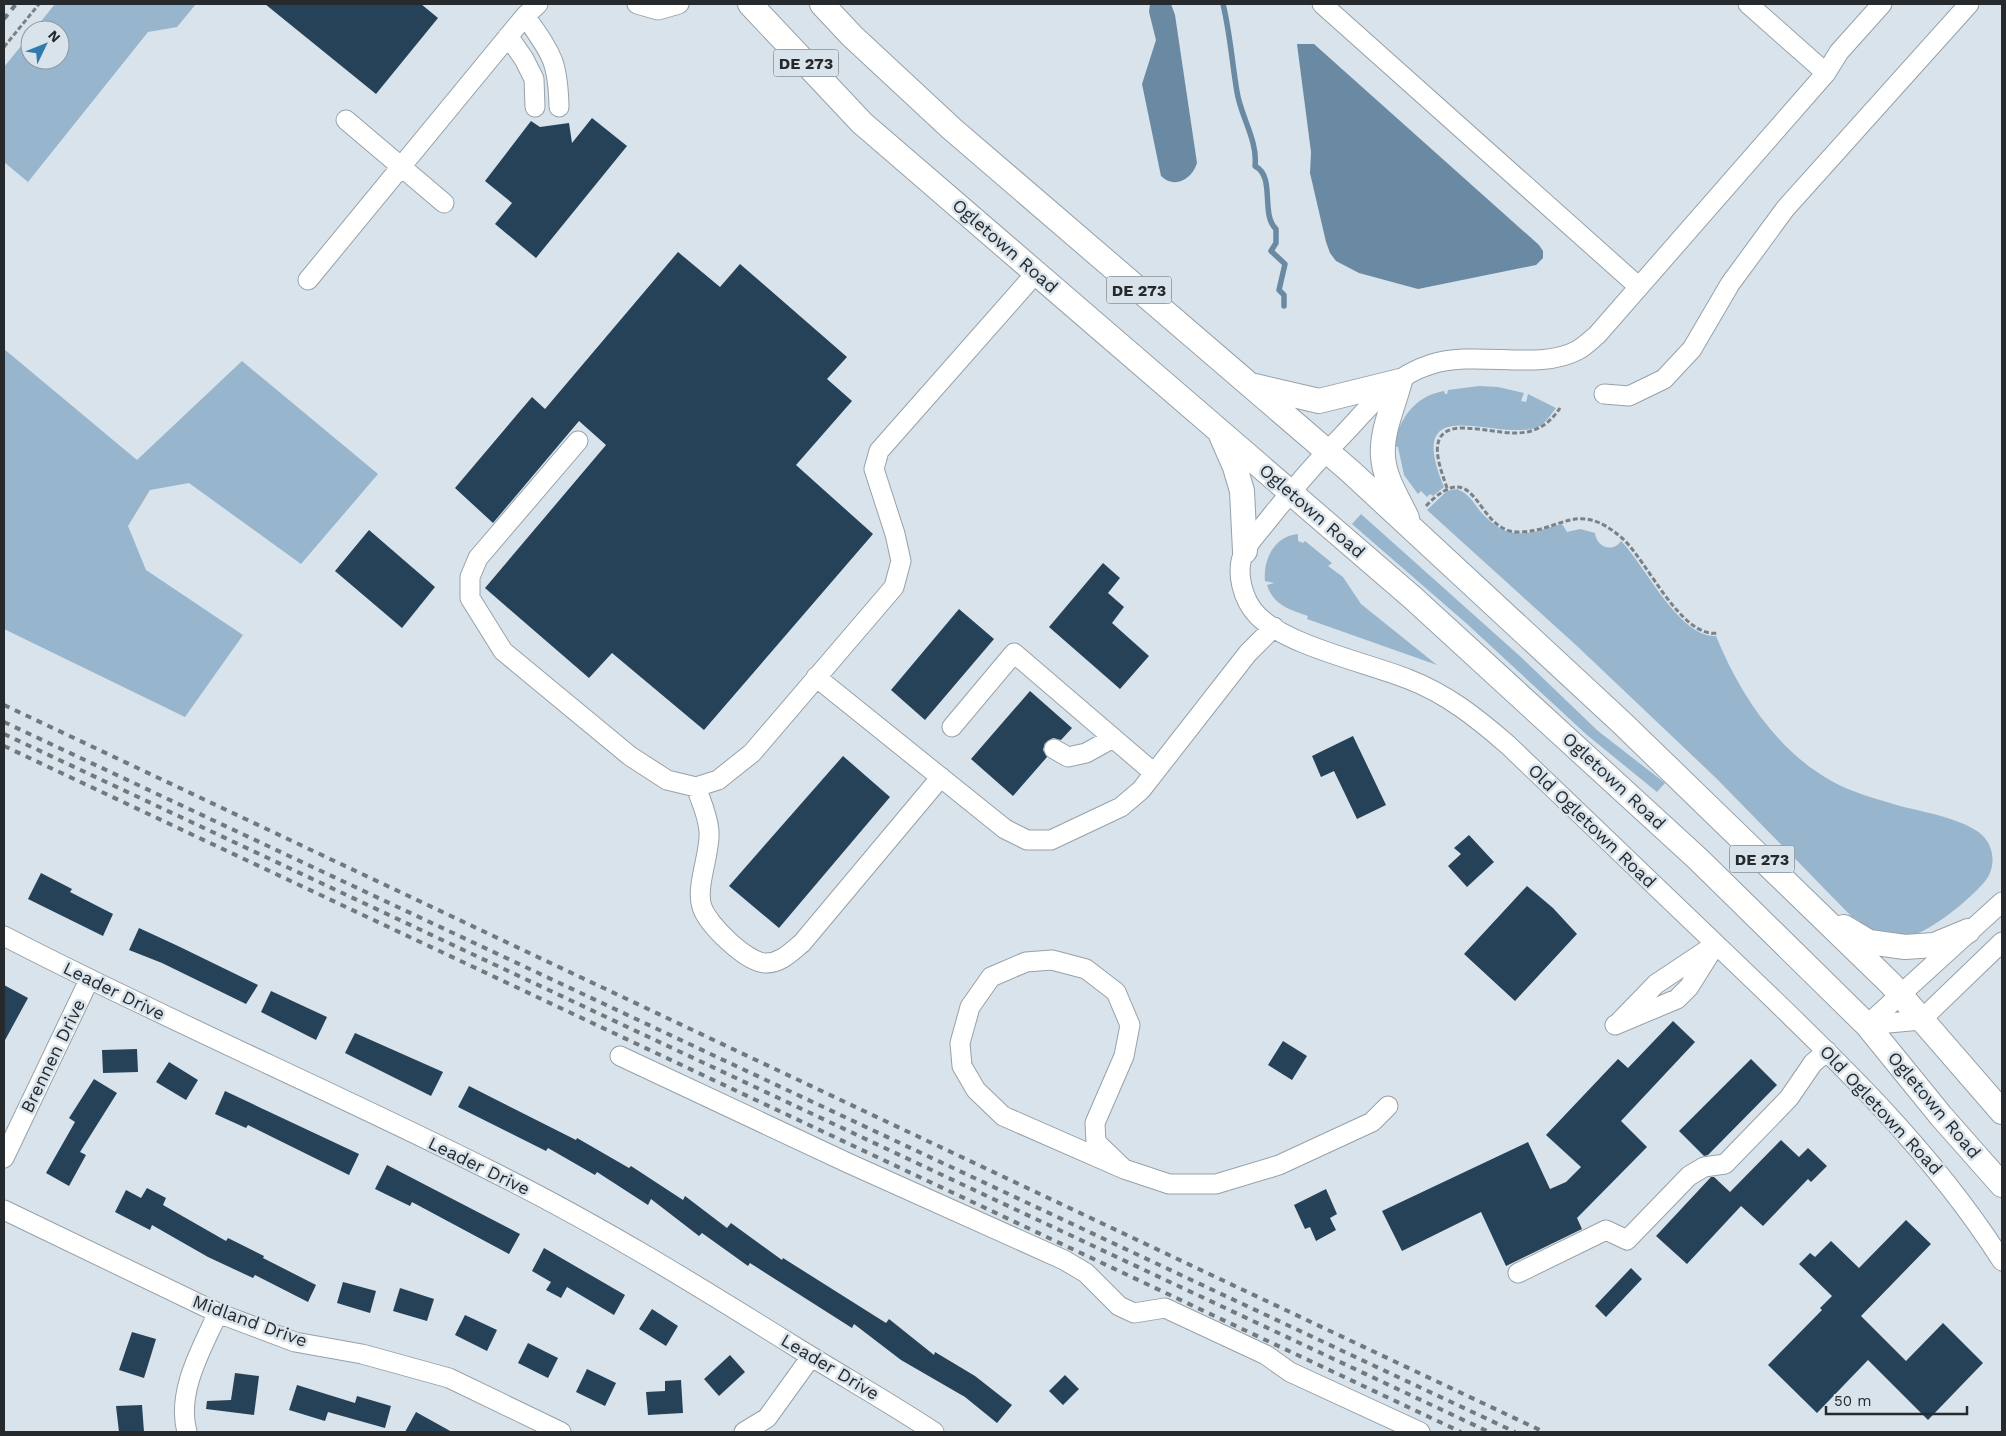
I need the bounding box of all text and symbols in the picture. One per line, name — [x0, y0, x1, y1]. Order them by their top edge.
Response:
north arrow — [20, 20, 70, 70]
text: N — [45, 27, 64, 45]
road number: DE 273 — [774, 49, 838, 76]
street label: Ogletown Road — [948, 194, 1062, 297]
road number: DE 273 — [1106, 276, 1172, 304]
street label: Ogletown Road — [1255, 459, 1369, 562]
street label: Ogletown Road — [1559, 728, 1670, 834]
street label: Old Ogletown Road — [1524, 759, 1661, 892]
road number: DE 273 — [1730, 846, 1794, 872]
street label: Leader Drive — [60, 957, 169, 1024]
street label: Brennen Drive — [16, 995, 89, 1116]
street label: Old Ogletown Road — [1816, 1041, 1947, 1179]
street label: Ogletown Road — [1884, 1047, 1985, 1162]
street label: Leader Drive — [425, 1132, 534, 1199]
street label: Midland Drive — [190, 1290, 310, 1351]
street label: Leader Drive — [777, 1329, 883, 1404]
scale bar — [1826, 1384, 1967, 1416]
text: 50 m — [1834, 1392, 1871, 1410]

